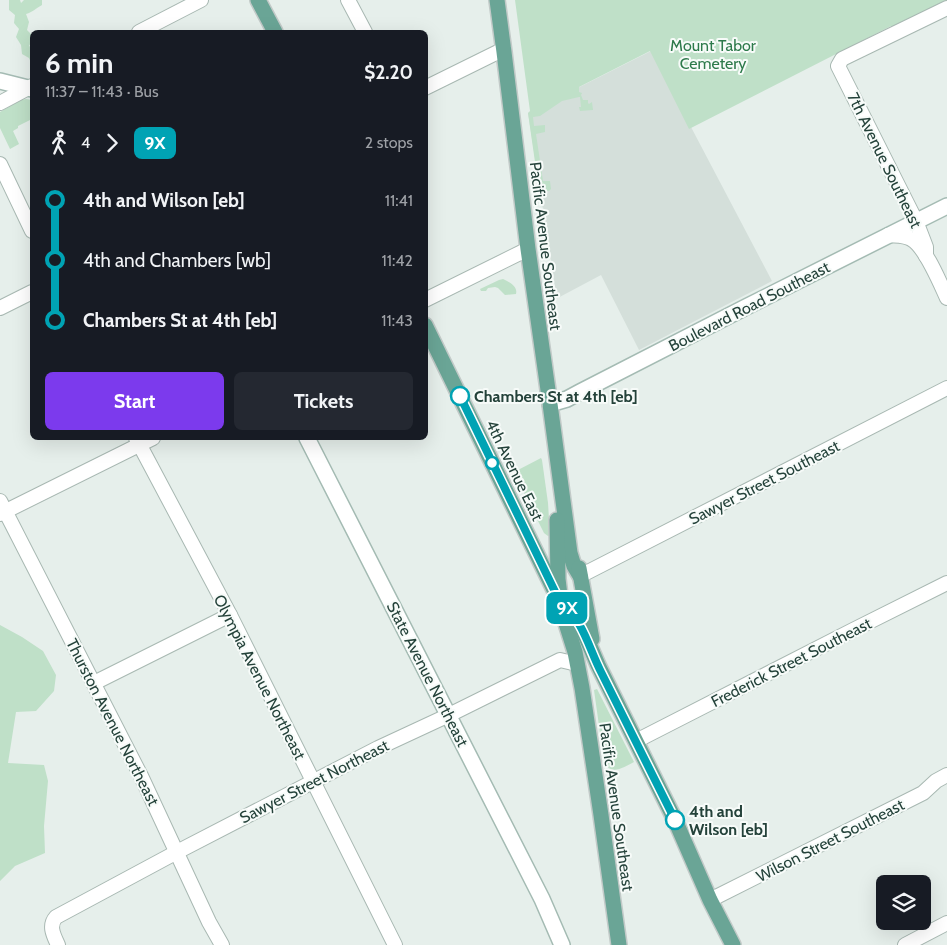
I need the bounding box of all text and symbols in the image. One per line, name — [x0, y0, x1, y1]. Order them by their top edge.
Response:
park label: Mount Tabor Cemetery — [670, 36, 757, 73]
text: 6 min — [45, 46, 114, 80]
text: $2.20 — [364, 61, 413, 84]
text: 11:37 – 11:43 · Bus — [45, 82, 159, 101]
street label: 7th Avenue Southeast — [843, 89, 926, 232]
icon: walk — [45, 129, 73, 157]
icon: forward — [98, 129, 126, 157]
text: 9X — [144, 132, 166, 154]
text: 4 — [81, 133, 90, 152]
text: 2 stops — [365, 133, 413, 152]
street label: Pacific Avenue Southeast — [526, 161, 565, 332]
text: 4th and Wilson [eb] — [83, 189, 245, 212]
text: 11:41 — [385, 191, 413, 210]
text: 4th and Chambers [wb] — [83, 249, 271, 272]
text: 11:42 — [382, 251, 413, 270]
street label: Boulevard Road Southeast — [666, 257, 833, 355]
text: Chambers St at 4th [eb] — [83, 309, 277, 332]
text: 11:43 — [381, 311, 413, 330]
button: Start — [45, 372, 224, 430]
button: Tickets — [234, 372, 413, 430]
marker: Chambers St at 4th [eb] — [450, 386, 470, 406]
place label: Chambers St at 4th [eb] — [474, 387, 638, 406]
street label: 4th Avenue East — [482, 417, 547, 524]
street label: Sawyer Street Southeast — [686, 436, 843, 529]
unlabelled marker — [485, 456, 499, 470]
street label: Olympia Avenue Northeast — [210, 591, 310, 763]
line badge: 9X — [544, 592, 590, 624]
text: 9X — [556, 597, 578, 619]
street label: State Avenue Northeast — [383, 598, 473, 750]
street label: Frederick Street Southeast — [708, 613, 875, 711]
street label: Thurston Avenue Northeast — [62, 635, 163, 810]
street label: Pacific Avenue Southeast — [595, 722, 638, 893]
street label: Sawyer Street Northeast — [237, 735, 392, 827]
street label: Wilson Street Southeast — [753, 795, 908, 886]
place label: 4th and Wilson [eb] — [689, 802, 768, 839]
marker: 4th and Wilson [eb] — [665, 810, 685, 830]
map controls — [876, 875, 931, 930]
button: layers — [876, 875, 931, 930]

